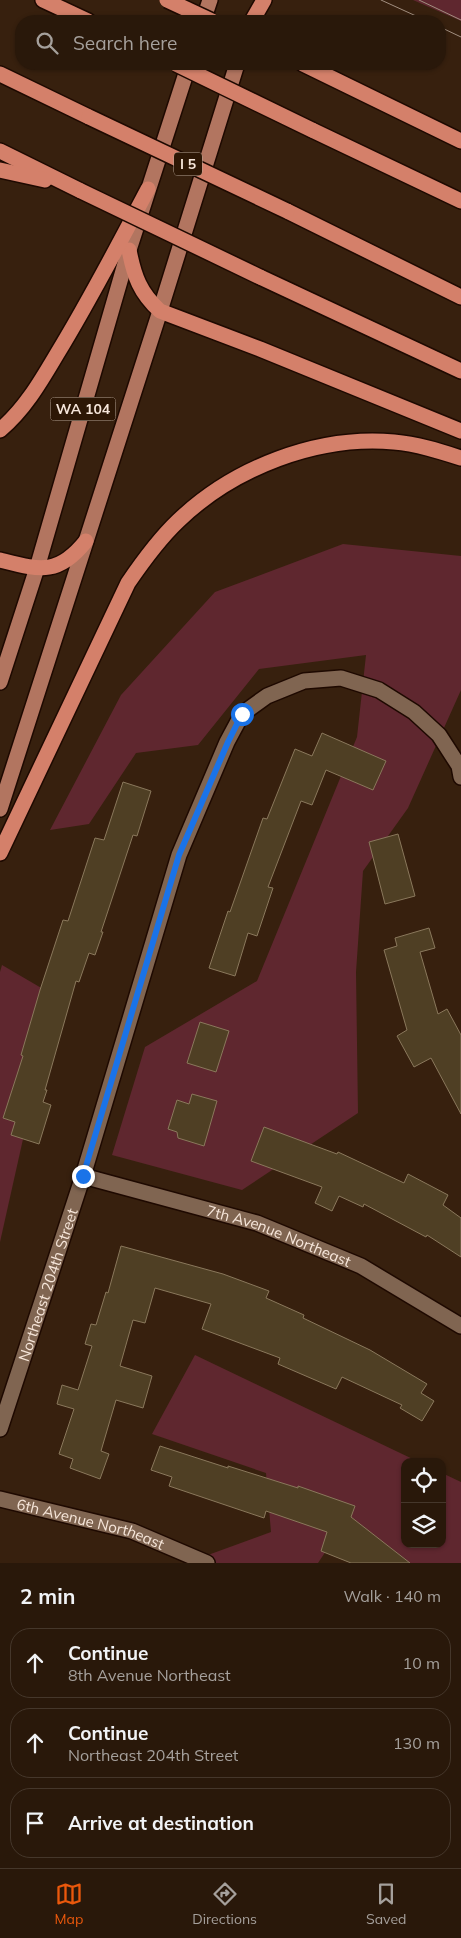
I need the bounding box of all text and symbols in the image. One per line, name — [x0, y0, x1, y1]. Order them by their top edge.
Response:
search box — [15, 15, 446, 70]
icon: search — [33, 29, 61, 57]
text: Search here — [73, 31, 177, 55]
road number: I 5 — [174, 152, 202, 175]
road number: WA 104 — [51, 398, 116, 420]
route start — [231, 703, 254, 726]
route end — [72, 1165, 95, 1188]
street label: 7th Avenue Northeast — [205, 1200, 354, 1270]
street label: Northeast 204th Street — [13, 1206, 81, 1364]
map controls — [401, 1458, 446, 1548]
button: locate — [401, 1458, 446, 1503]
street label: 6th Avenue Northeast — [15, 1494, 168, 1553]
button: layers — [401, 1503, 446, 1548]
text: 2 min — [20, 1583, 75, 1609]
text: Walk · 140 m — [343, 1586, 441, 1606]
text: Continue — [68, 1641, 148, 1665]
icon: ahead — [21, 1649, 49, 1677]
text: 10 m — [403, 1653, 440, 1673]
text: 8th Avenue Northeast — [68, 1665, 231, 1685]
text: Continue — [68, 1721, 148, 1745]
icon: ahead — [21, 1729, 49, 1757]
text: 130 m — [393, 1733, 440, 1753]
text: Northeast 204th Street — [68, 1745, 238, 1765]
icon: arrive — [21, 1809, 49, 1837]
text: Arrive at destination — [68, 1811, 254, 1835]
tab: Map — [55, 1880, 83, 1928]
tab: Directions — [192, 1880, 257, 1928]
tab: Saved — [366, 1880, 406, 1928]

